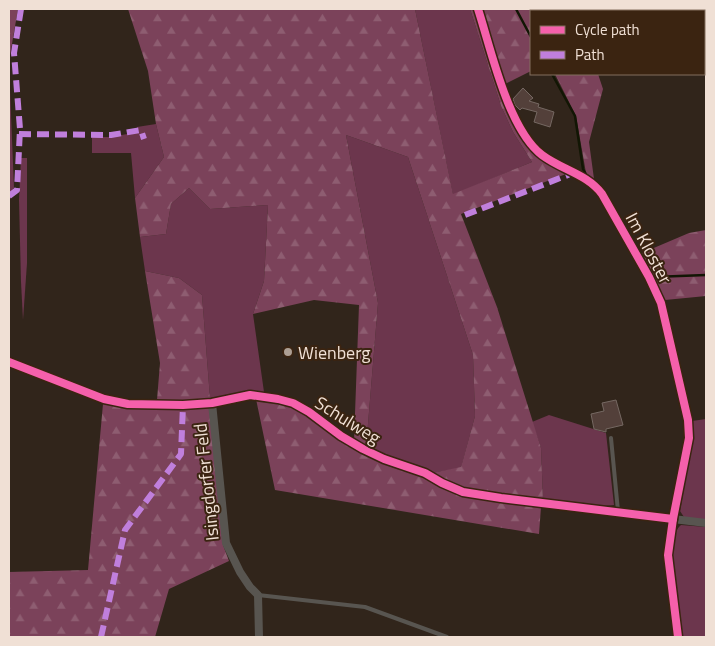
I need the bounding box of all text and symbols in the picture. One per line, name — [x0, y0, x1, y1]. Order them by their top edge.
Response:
legend — [530, 10, 705, 75]
text: Cycle path — [575, 18, 640, 41]
text: Path — [575, 43, 605, 66]
street label: Im Kloster — [619, 208, 679, 288]
place label: Wienberg — [298, 339, 371, 366]
marker: Wienberg — [282, 346, 294, 358]
street label: Schulweg — [310, 389, 386, 451]
street label: Isingdorfer Feld — [186, 422, 226, 542]

